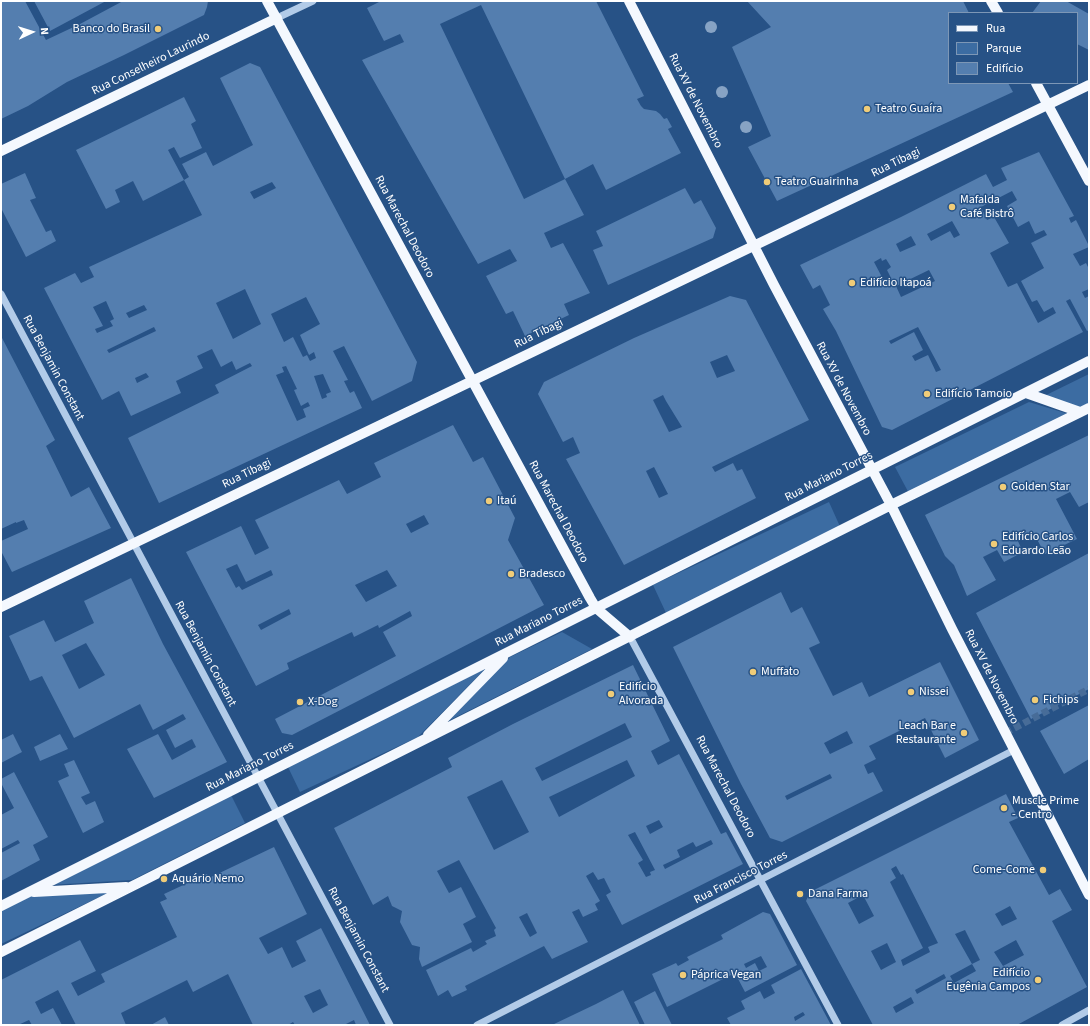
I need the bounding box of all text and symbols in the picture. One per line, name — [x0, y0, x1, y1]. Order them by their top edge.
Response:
north arrow — [12, 12, 52, 52]
legend — [948, 12, 1078, 84]
text: Rua — [986, 20, 1005, 37]
place label: Banco do Brasil — [73, 22, 150, 36]
marker: Banco do Brasil — [153, 24, 163, 34]
text: N — [37, 27, 52, 35]
street label: Rua Conselheiro Laurindo — [90, 29, 212, 99]
text: Parque — [986, 40, 1022, 57]
street label: Rua XV de Novembro — [665, 51, 725, 151]
text: Edifício — [986, 60, 1023, 77]
place label: Teatro Guaíra — [875, 102, 942, 116]
marker: Teatro Guaíra — [862, 104, 872, 114]
street label: Rua Tibagi — [869, 145, 923, 181]
street label: Rua Marechal Deodoro — [371, 173, 437, 281]
place label: Teatro Guairinha — [775, 175, 859, 189]
marker: Teatro Guairinha — [762, 177, 772, 187]
place label: Mafalda Café Bistrô — [960, 193, 1014, 221]
marker: Mafalda Café Bistrô — [947, 202, 957, 212]
place label: Edifício Itapoá — [860, 276, 932, 290]
marker: Edifício Itapoá — [847, 278, 857, 288]
street label: Rua Benjamin Constant — [19, 313, 87, 423]
street label: Rua Tibagi — [512, 316, 566, 352]
street label: Rua XV de Novembro — [812, 340, 874, 438]
place label: Edifício Tamoio — [935, 387, 1012, 401]
marker: Edifício Tamoio — [922, 389, 932, 399]
street label: Rua Mariano Torres — [783, 449, 875, 505]
street label: Rua Tibagi — [220, 456, 274, 492]
street label: Rua Marechal Deodoro — [525, 458, 591, 566]
place label: Golden Star — [1011, 480, 1070, 494]
marker: Golden Star — [998, 482, 1008, 492]
place label: Itaú — [497, 494, 517, 508]
marker: Itaú — [484, 496, 494, 506]
place label: Edifício Carlos Eduardo Leão — [1002, 530, 1073, 558]
marker: Edifício Carlos Eduardo Leão — [989, 539, 999, 549]
place label: Bradesco — [519, 567, 565, 581]
marker: Bradesco — [506, 569, 516, 579]
street label: Rua Mariano Torres — [493, 594, 585, 650]
street label: Rua Benjamin Constant — [171, 599, 239, 709]
street label: Rua XV de Novembro — [961, 627, 1021, 727]
place label: Muffato — [761, 665, 799, 679]
marker: Muffato — [748, 667, 758, 677]
place label: Edifício Alvorada — [619, 680, 663, 708]
place label: Nissei — [919, 685, 949, 699]
marker: Nissei — [906, 687, 916, 697]
marker: Edifício Alvorada — [606, 689, 616, 699]
place label: Fichips — [1043, 693, 1078, 707]
place label: X-Dog — [308, 695, 337, 709]
marker: Fichips — [1030, 695, 1040, 705]
marker: X-Dog — [295, 697, 305, 707]
place label: Leach Bar e Restaurante — [896, 719, 956, 747]
marker: Leach Bar e Restaurante — [959, 728, 969, 738]
street label: Rua Marechal Deodoro — [692, 733, 758, 841]
street label: Rua Mariano Torres — [204, 739, 296, 795]
place label: Muscle Prime - Centro — [1012, 794, 1079, 822]
marker: Muscle Prime - Centro — [999, 803, 1009, 813]
street label: Rua Francisco Torres — [692, 848, 790, 908]
place label: Come-Come — [973, 863, 1035, 877]
marker: Come-Come — [1038, 865, 1048, 875]
place label: Aquário Nemo — [172, 872, 244, 886]
marker: Aquário Nemo — [159, 874, 169, 884]
street label: Rua Benjamin Constant — [324, 885, 392, 995]
place label: Dana Farma — [808, 887, 868, 901]
marker: Dana Farma — [795, 889, 805, 899]
place label: Edifício Eugênia Campos — [946, 966, 1030, 994]
place label: Páprica Vegan — [691, 968, 761, 982]
marker: Páprica Vegan — [678, 970, 688, 980]
marker: Edifício Eugênia Campos — [1033, 975, 1043, 985]

